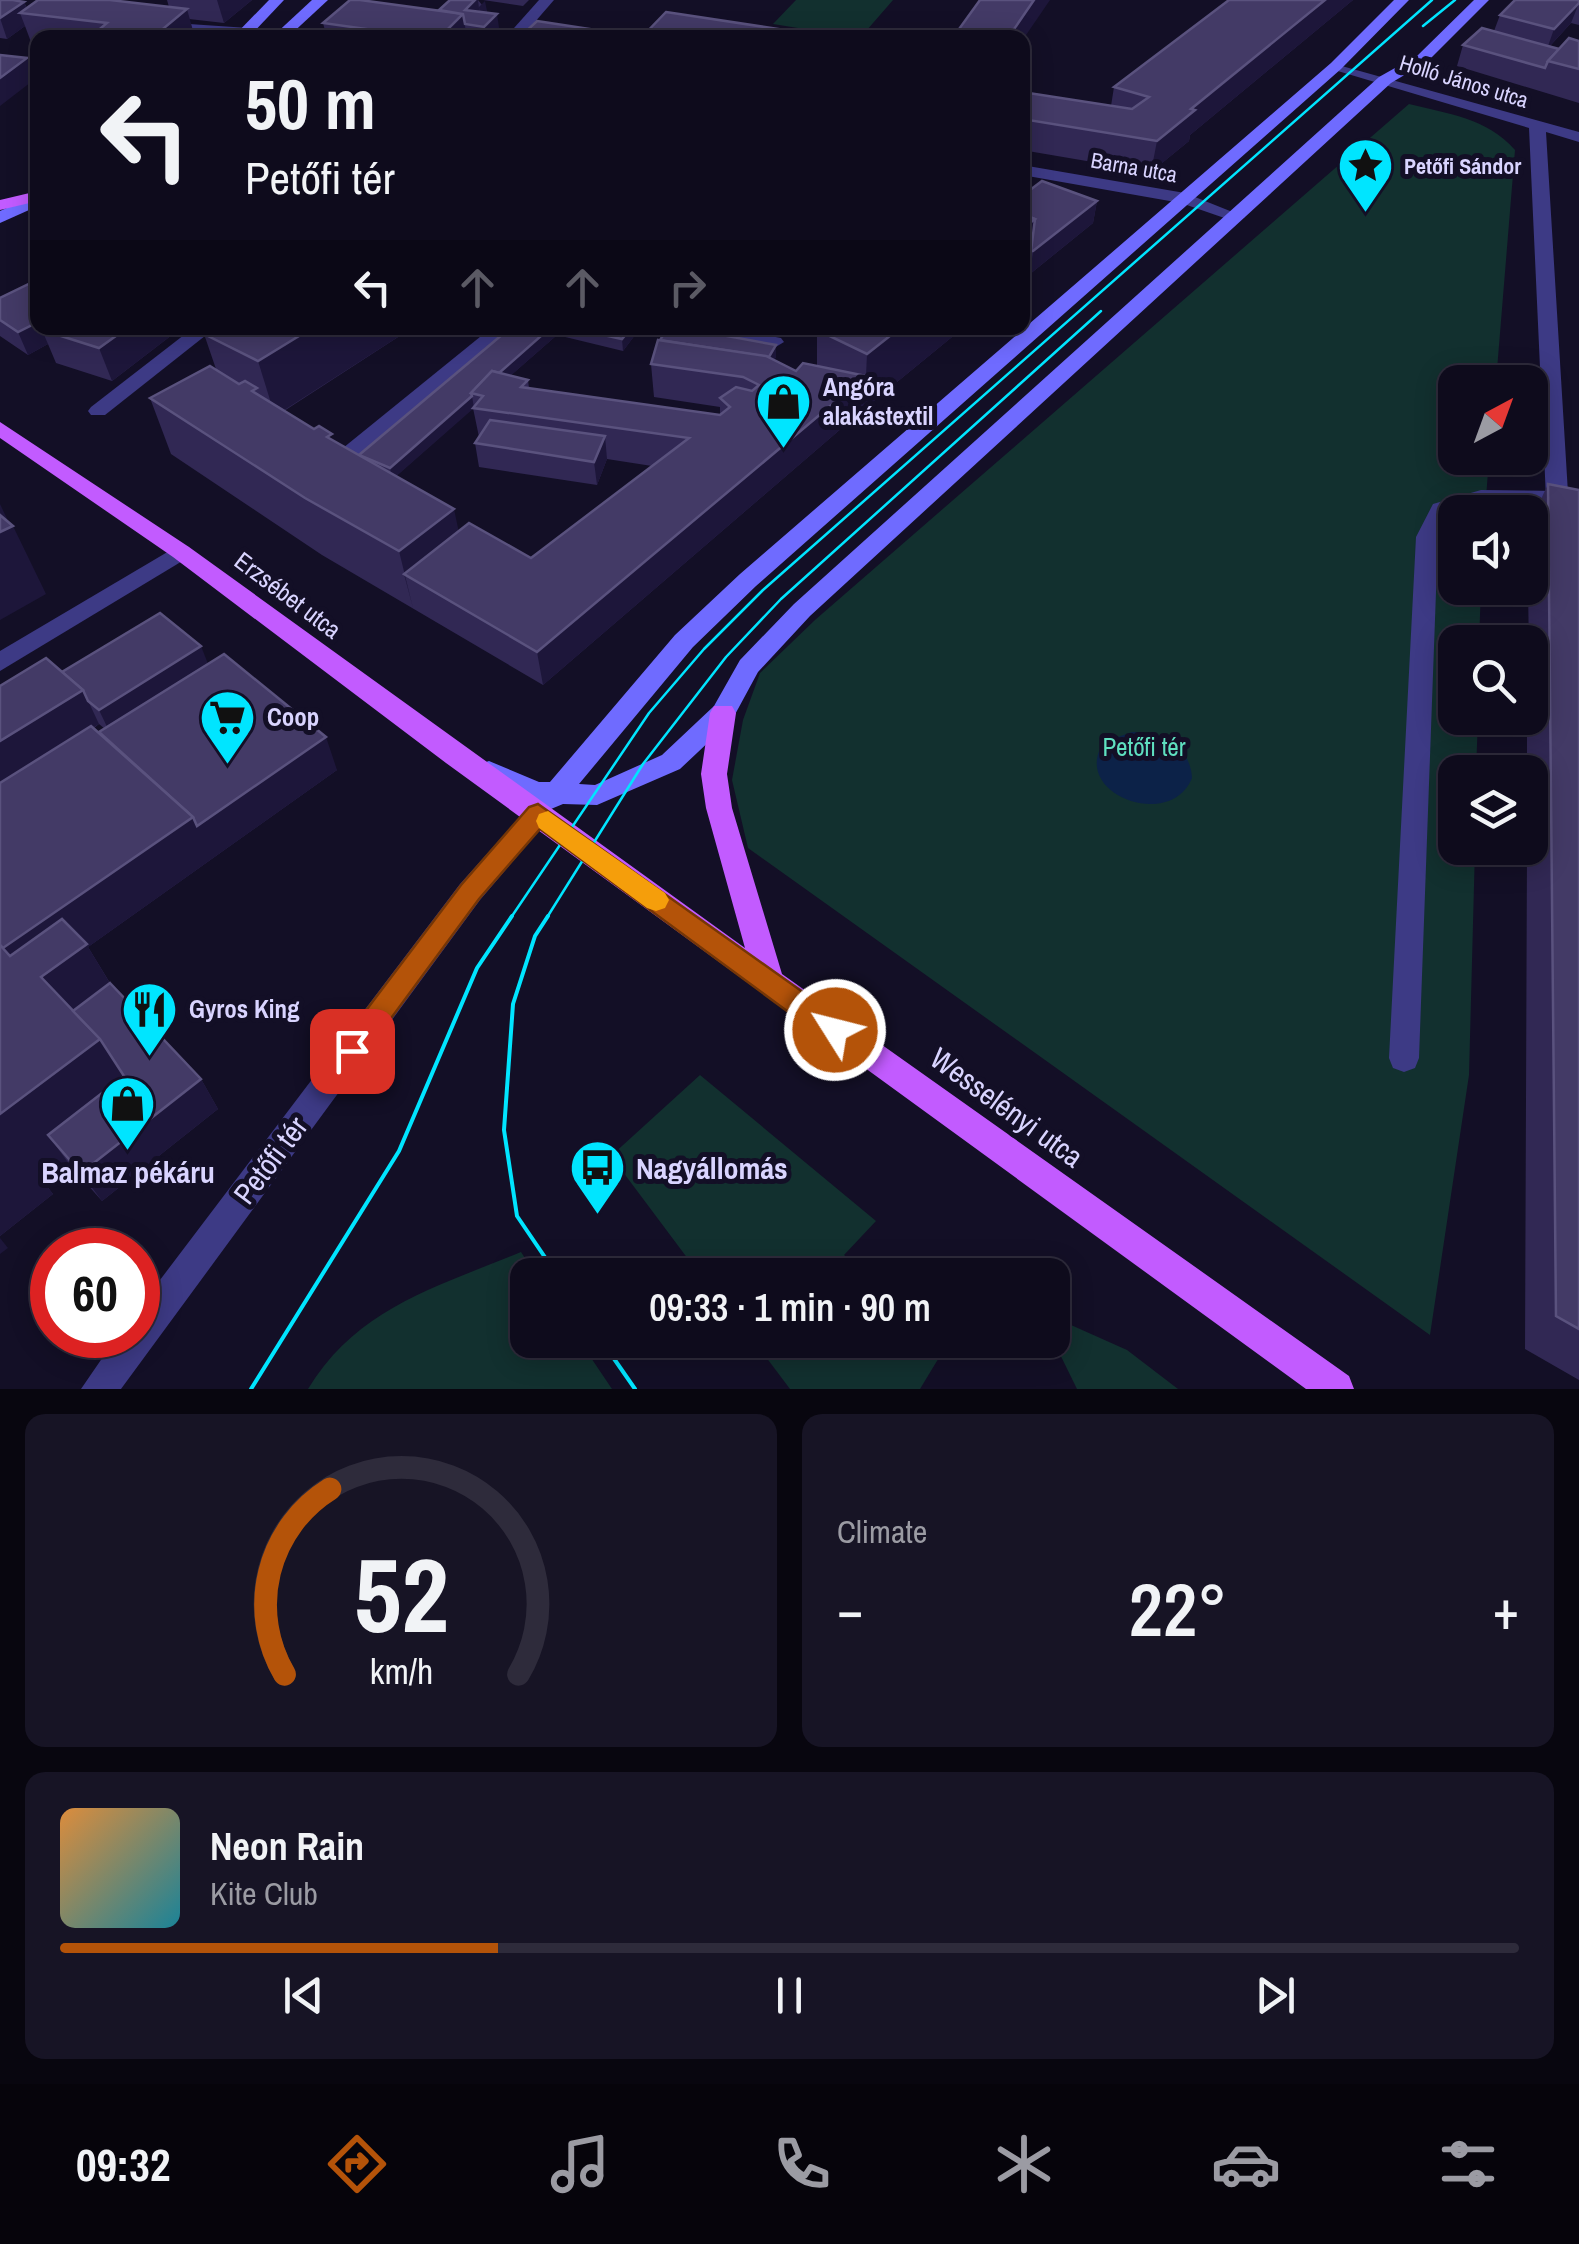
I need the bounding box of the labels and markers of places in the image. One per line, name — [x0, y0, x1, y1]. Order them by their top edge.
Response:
place icon: Petőfi Sándor — [1335, 136, 1395, 215]
place label: Petőfi Sándor — [1404, 151, 1521, 181]
place label: Angóra alakástextil — [823, 370, 934, 433]
shop icon: Angóra alakástextil — [754, 371, 814, 450]
supermarket icon: Coop — [198, 687, 258, 766]
place label: Coop — [267, 700, 319, 734]
restaurant icon: Gyros King — [120, 979, 180, 1058]
place label: Gyros King — [189, 992, 300, 1026]
pin — [310, 1009, 395, 1094]
shop icon: Balmaz pékáru — [98, 1074, 158, 1153]
bus stop icon: Nagyállomás — [567, 1138, 627, 1217]
place label: Nagyállomás — [636, 1148, 788, 1188]
place label: Balmaz pékáru — [41, 1152, 215, 1192]

